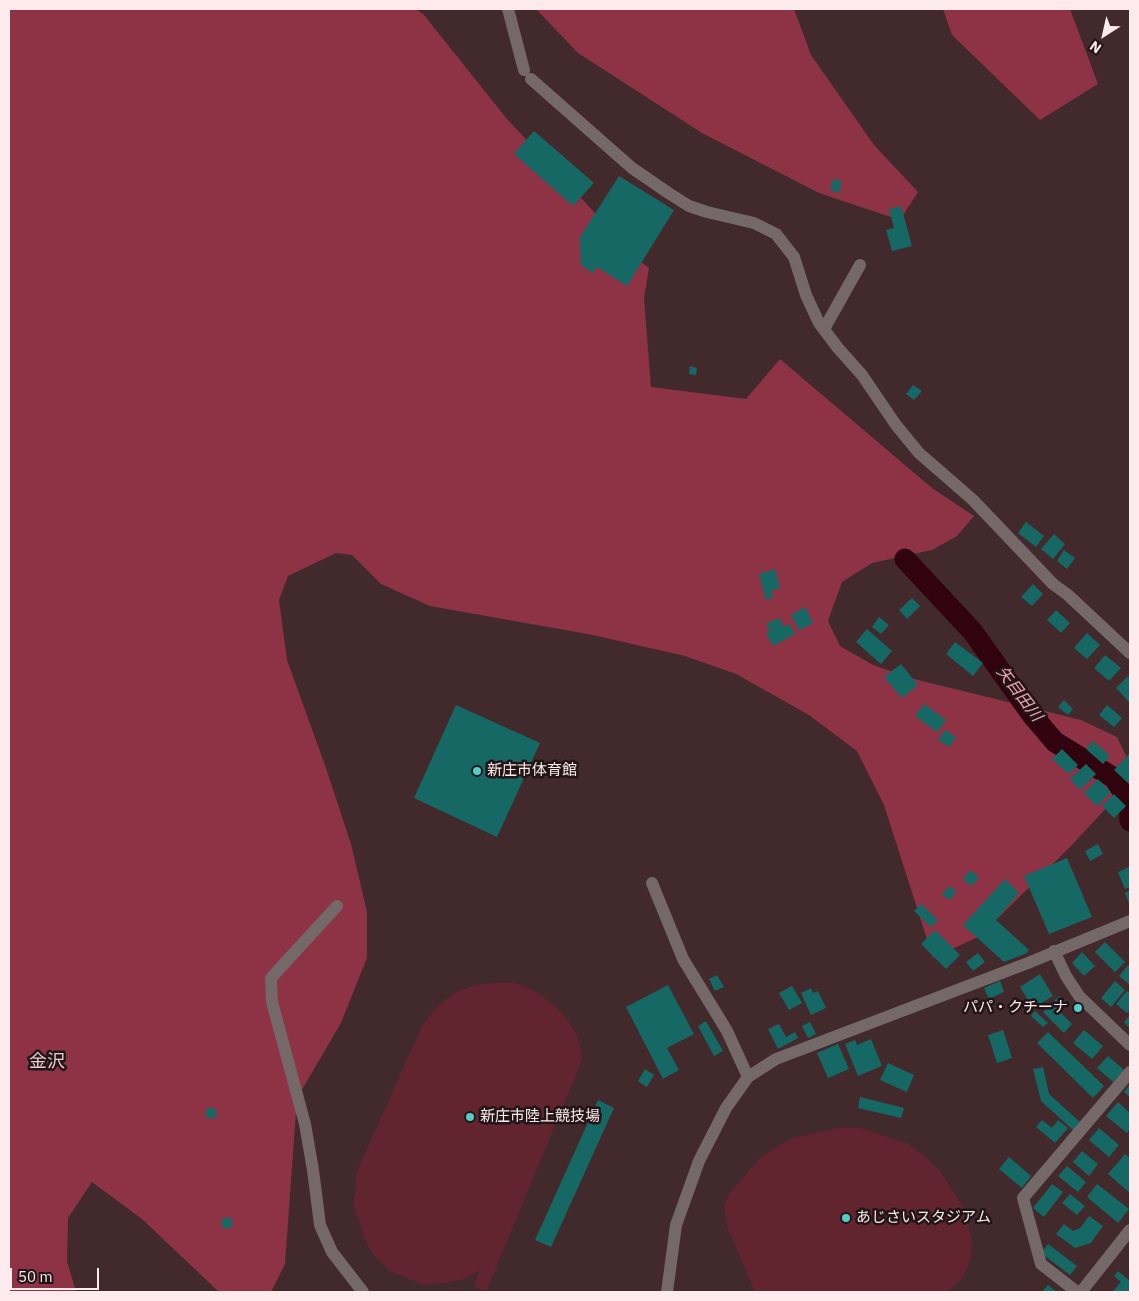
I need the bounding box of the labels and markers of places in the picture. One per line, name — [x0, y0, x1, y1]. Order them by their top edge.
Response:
place label: 新庄市体育館 — [487, 762, 577, 780]
marker: 新庄市体育館 — [471, 765, 483, 777]
place label: パパ・クチーナ — [963, 999, 1068, 1017]
marker: パパ・クチーナ — [1072, 1002, 1084, 1014]
place label: 新庄市陸上競技場 — [480, 1108, 600, 1126]
marker: 新庄市陸上競技場 — [464, 1111, 476, 1123]
place label: あじさいスタジアム — [856, 1209, 991, 1227]
marker: あじさいスタジアム — [840, 1212, 852, 1224]

